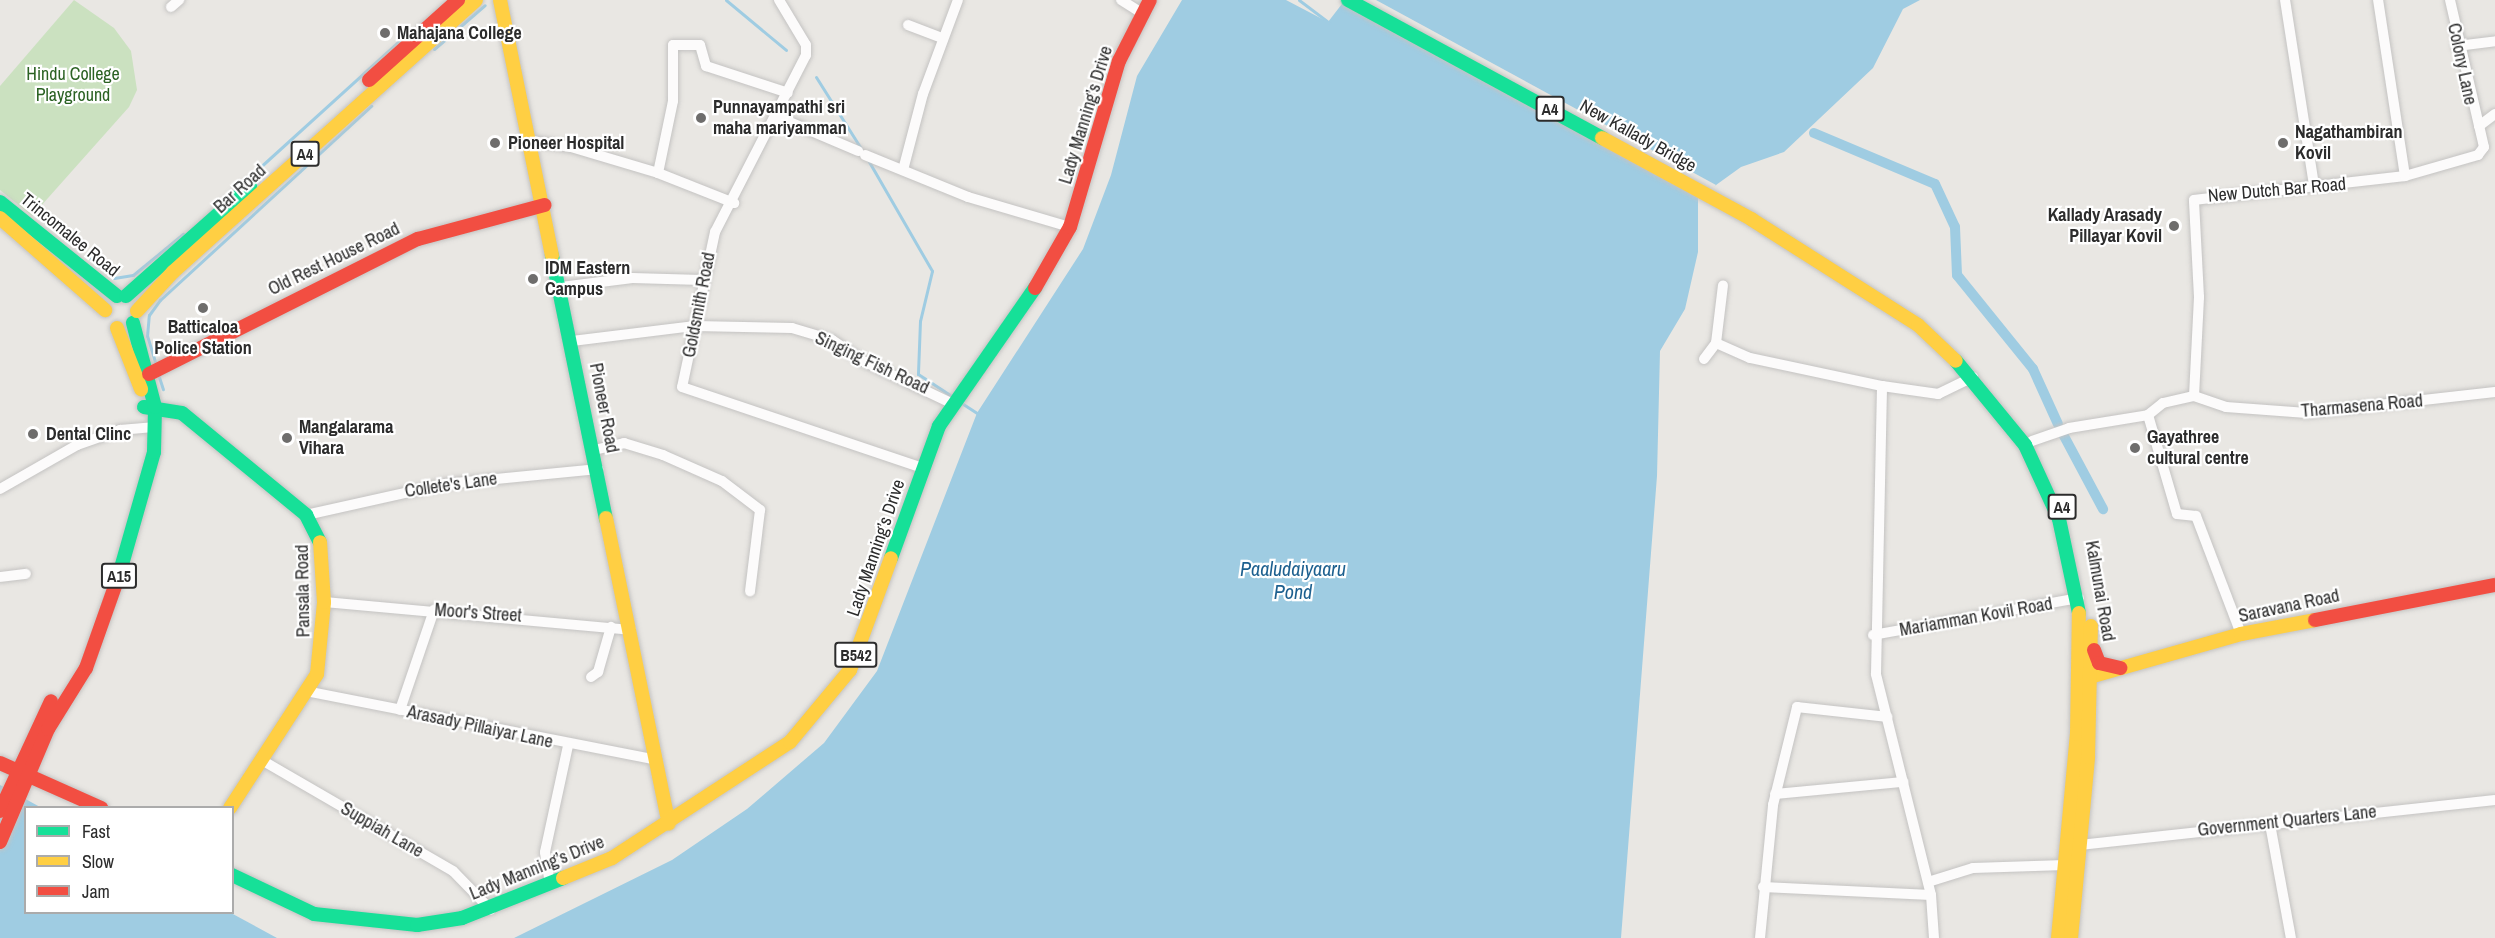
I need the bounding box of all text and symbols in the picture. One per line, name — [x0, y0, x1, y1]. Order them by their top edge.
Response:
street label: Colony Lane — [2443, 21, 2481, 107]
place label: Mahajana College — [397, 22, 522, 44]
marker: Mahajana College — [378, 26, 392, 40]
street label: Lady Manning’s Drive — [1055, 43, 1117, 187]
park label: Hindu College Playground — [26, 64, 120, 106]
street label: New Kallady Bridge — [1576, 95, 1700, 177]
road number: A4 — [1535, 96, 1565, 122]
place label: Punnayampathi sri maha mariyamman — [713, 97, 847, 140]
marker: Punnayampathi sri maha mariyamman — [694, 111, 708, 125]
place label: Nagathambiran Kovil — [2295, 122, 2402, 164]
place label: Pioneer Hospital — [508, 132, 624, 154]
marker: Pioneer Hospital — [486, 134, 504, 152]
marker: Nagathambiran Kovil — [2276, 136, 2290, 150]
road number: A4 — [290, 141, 320, 167]
street label: Bar Road — [210, 160, 270, 218]
street label: New Dutch Bar Road — [2207, 173, 2347, 207]
street label: Trincomalee Road — [16, 189, 124, 281]
place label: Kallady Arasady Pillayar Kovil — [2047, 205, 2162, 248]
street label: Old Rest House Road — [265, 218, 403, 300]
marker: Kallady Arasady Pillayar Kovil — [2167, 219, 2181, 233]
street label: Goldsmith Road — [678, 251, 720, 359]
place label: IDM Eastern Campus — [545, 258, 630, 300]
marker: IDM Eastern Campus — [526, 272, 540, 286]
marker: Batticaloa Police Station — [196, 301, 210, 315]
place label: Batticaloa Police Station — [154, 317, 252, 360]
street label: Singing Fish Road — [812, 327, 932, 399]
street label: Pioneer Road — [585, 361, 623, 455]
street label: Tharmasena Road — [2300, 390, 2424, 422]
place label: Mangalarama Vihara — [299, 417, 393, 460]
place label: Dental Clinc — [46, 423, 131, 445]
marker: Dental Clinc — [24, 425, 42, 443]
place label: Gayathree cultural centre — [2147, 427, 2249, 470]
marker: Mangalarama Vihara — [280, 431, 294, 445]
marker: Gayathree cultural centre — [2128, 441, 2142, 455]
street label: Collete's Lane — [403, 468, 499, 502]
street label: Lady Manning’s Drive — [842, 477, 910, 619]
road number: A4 — [2047, 494, 2077, 520]
street label: Kalmunai Road — [2081, 539, 2119, 643]
street label: Pansala Road — [291, 544, 315, 638]
water label: Paaludaiyaaru Pond — [1240, 557, 1346, 604]
road number: A15 — [100, 563, 138, 589]
street label: Saravana Road — [2237, 585, 2341, 627]
street label: Mariamman Kovil Road — [1898, 593, 2054, 641]
street label: Moor's Street — [434, 599, 522, 627]
road number: B542 — [834, 642, 878, 668]
street label: Arasady Pillaiyar Lane — [405, 701, 555, 753]
street label: Suppiah Lane — [337, 798, 427, 862]
street label: Government Quarters Lane — [2197, 801, 2377, 841]
legend — [24, 806, 234, 914]
text: Fast — [82, 819, 110, 844]
street label: Lady Manning’s Drive — [467, 831, 607, 905]
text: Slow — [82, 849, 114, 874]
text: Jam — [82, 879, 110, 904]

